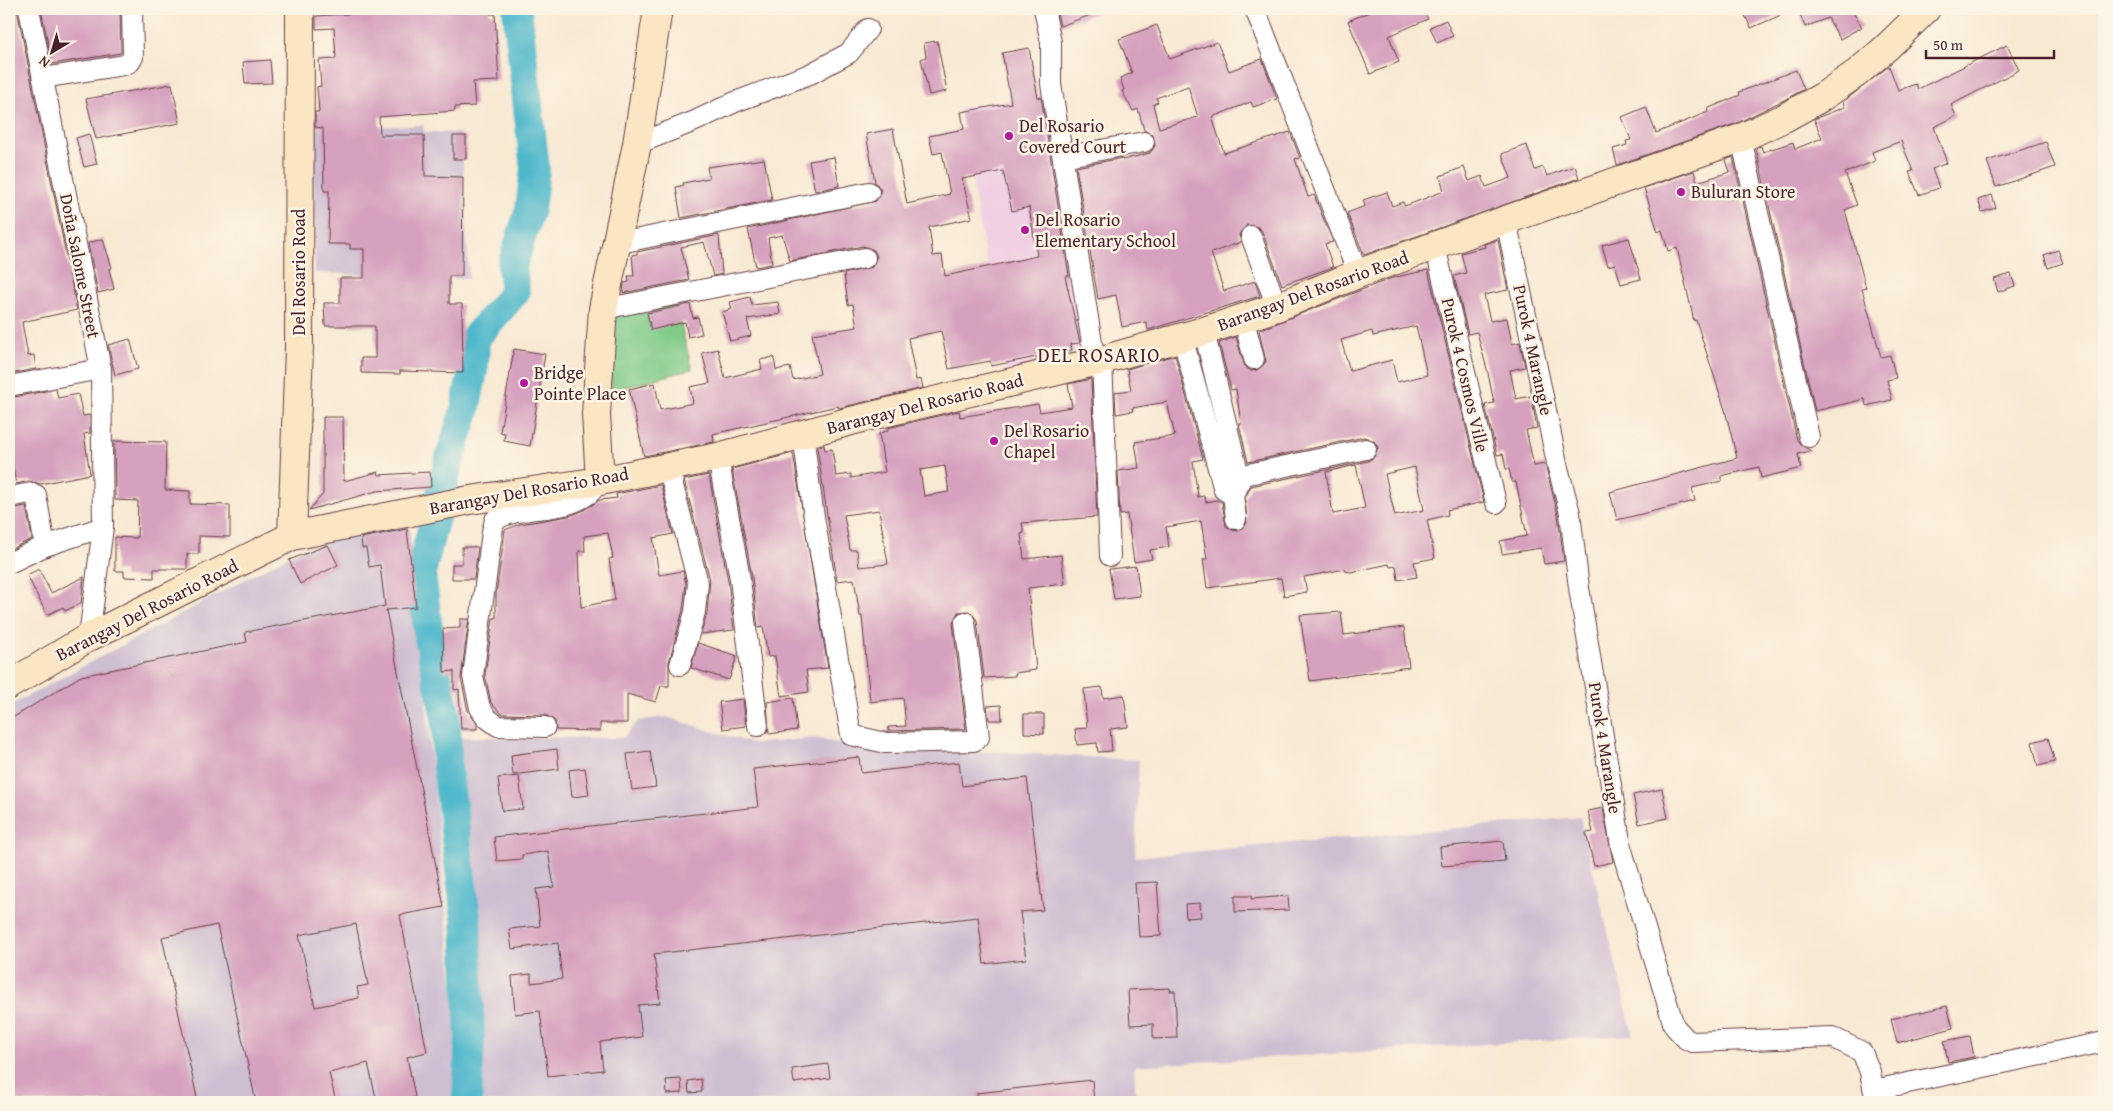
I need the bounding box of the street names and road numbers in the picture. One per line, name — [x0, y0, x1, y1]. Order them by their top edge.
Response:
street label: Doña Salome Street — [53, 191, 108, 341]
street label: Del Rosario Road — [285, 208, 312, 335]
street label: Barangay Del Rosario Road — [1213, 243, 1413, 338]
street label: Purok 4 Marangle — [1506, 282, 1561, 418]
street label: Purok 4 Cosmos Ville — [1435, 295, 1496, 455]
street label: Barangay Del Rosario Road — [824, 366, 1026, 441]
street label: Barangay Del Rosario Road — [427, 460, 631, 521]
street label: Barangay Del Rosario Road — [51, 552, 243, 667]
street label: Purok 4 Marangle — [1582, 680, 1629, 816]

